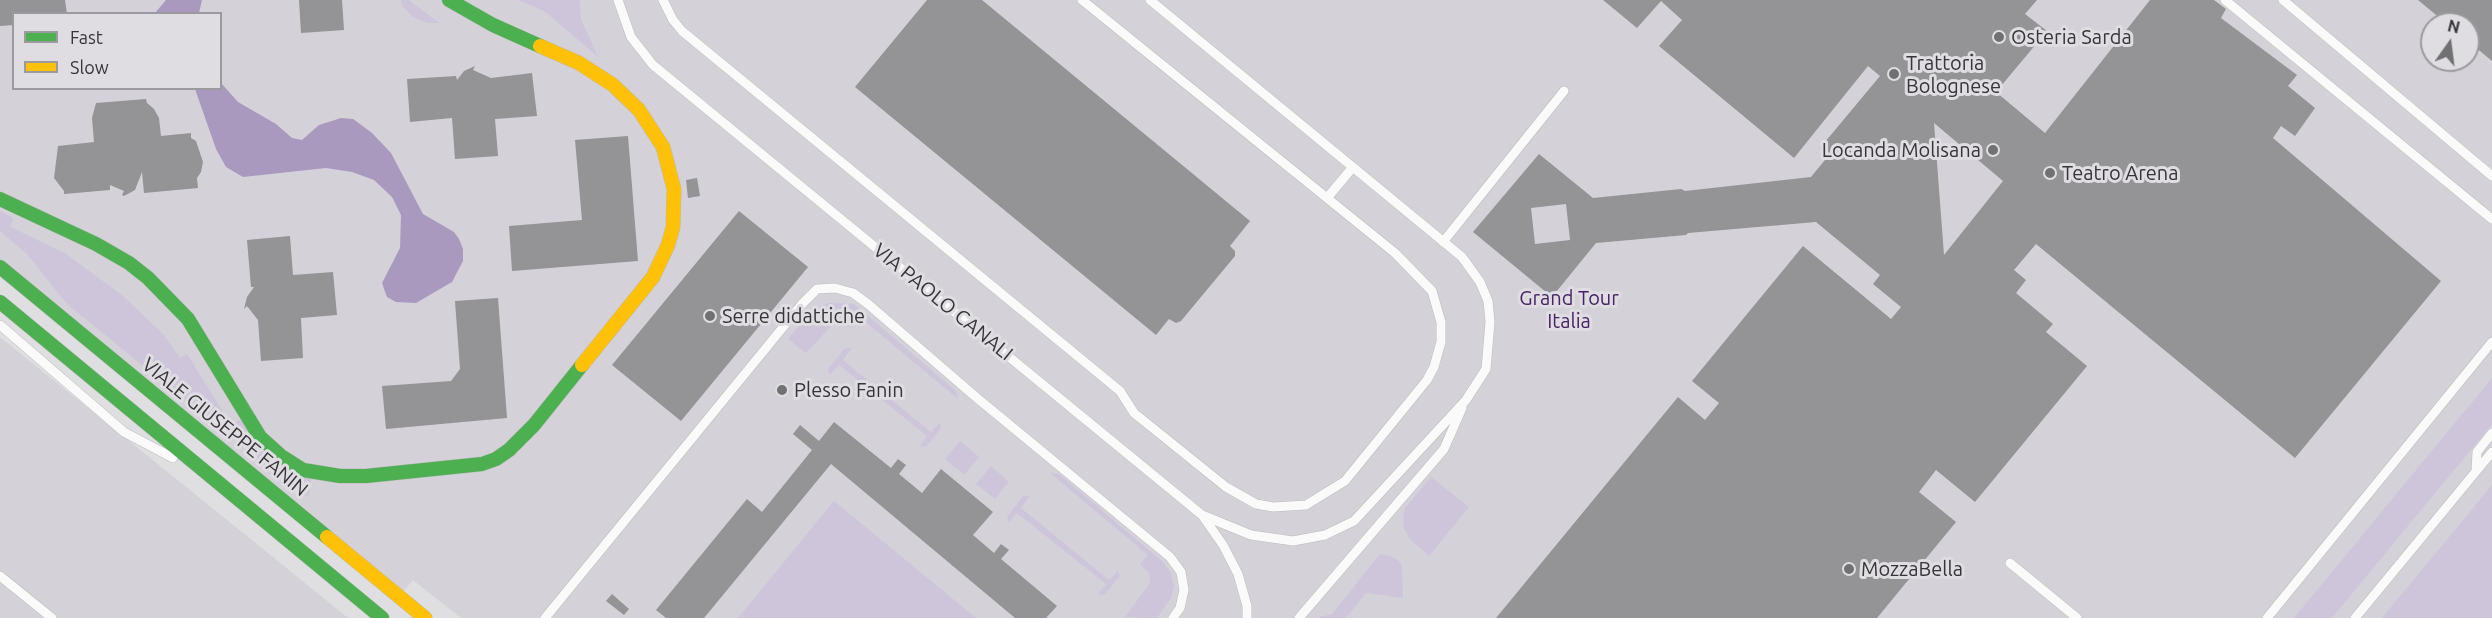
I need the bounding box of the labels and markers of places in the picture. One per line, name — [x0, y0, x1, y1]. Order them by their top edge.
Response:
place label: Osteria Sarda — [2011, 25, 2132, 49]
marker: Osteria Sarda — [1992, 30, 2006, 44]
place label: Trattoria Bolognese — [1906, 51, 2001, 98]
marker: Trattoria Bolognese — [1887, 67, 1901, 81]
place label: Locanda Molisana — [1822, 138, 1981, 162]
marker: Locanda Molisana — [1986, 143, 2000, 157]
place label: Teatro Arena — [2062, 161, 2178, 185]
marker: Teatro Arena — [2043, 166, 2057, 180]
place label: Serre didattiche — [722, 304, 865, 328]
marker: Serre didattiche — [703, 309, 717, 323]
place label: Plesso Fanin — [794, 378, 904, 402]
marker: Plesso Fanin — [775, 383, 789, 397]
place label: MozzaBella — [1861, 557, 1963, 581]
marker: MozzaBella — [1842, 562, 1856, 576]

